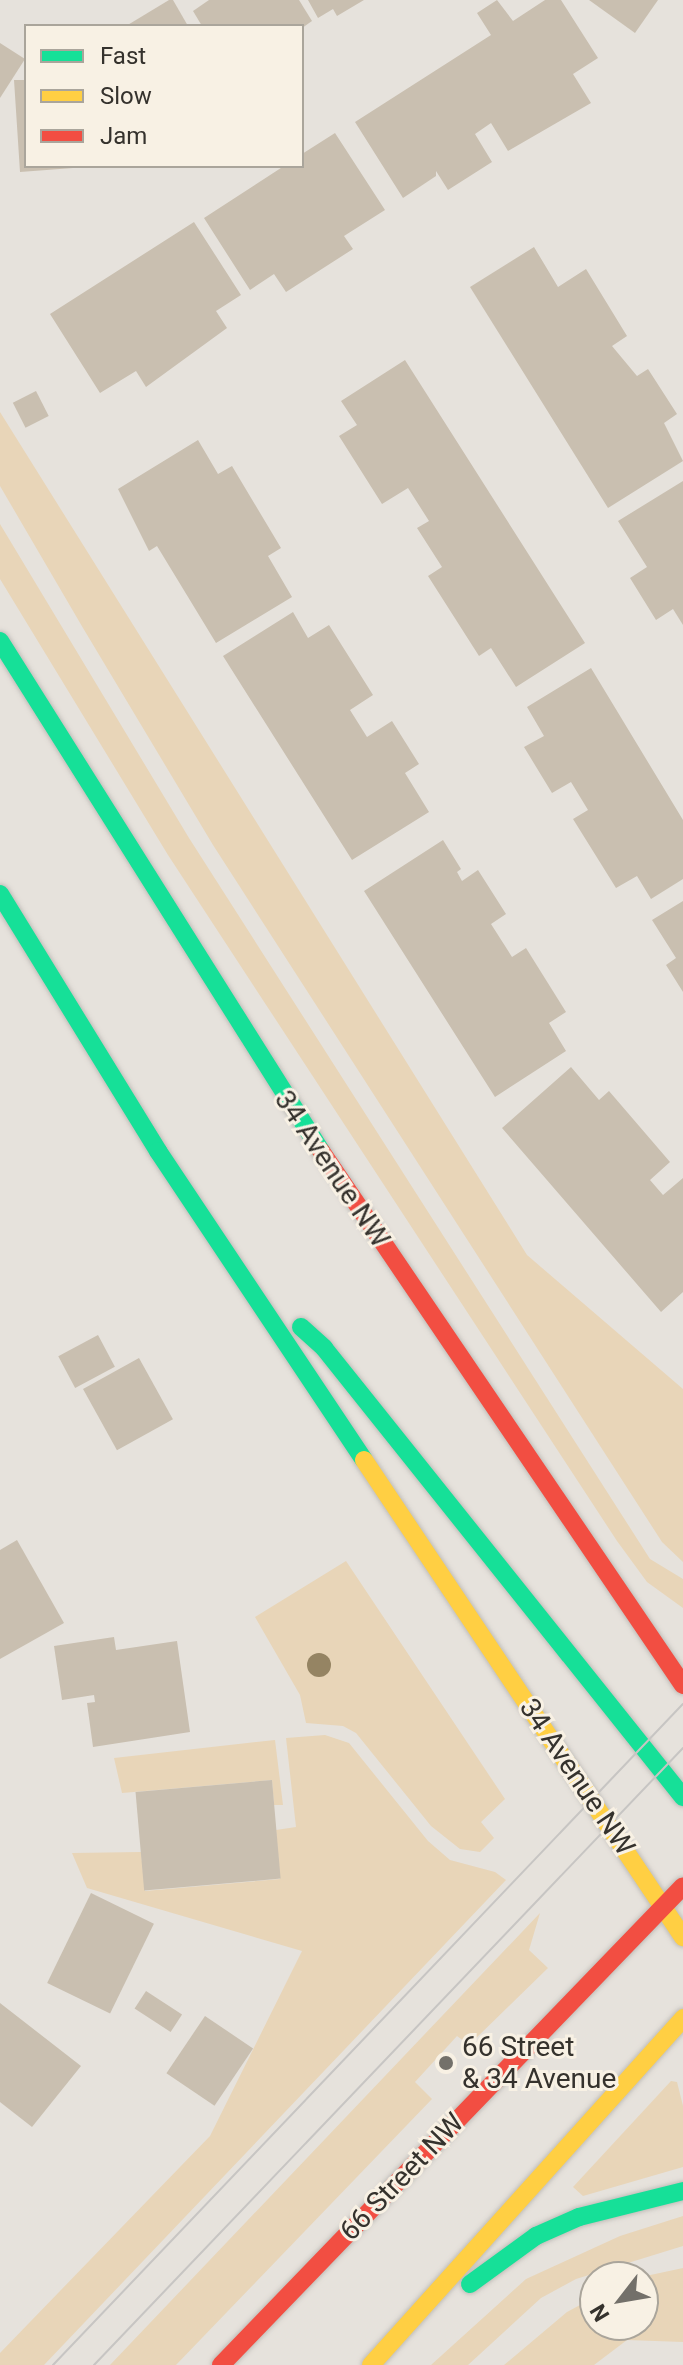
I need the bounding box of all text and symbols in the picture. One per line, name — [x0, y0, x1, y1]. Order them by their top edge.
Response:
legend — [24, 24, 304, 168]
text: Fast — [100, 42, 146, 70]
text: Slow — [100, 82, 152, 110]
text: Jam — [100, 122, 147, 150]
street label: 34 Avenue NW — [267, 1084, 397, 1254]
street label: 34 Avenue NW — [512, 1692, 642, 1862]
place label: 66 Street & 34 Avenue — [462, 2030, 616, 2096]
marker: 66 Street & 34 Avenue — [437, 2054, 455, 2072]
street label: 66 Street NW — [333, 2106, 471, 2248]
north arrow — [579, 2261, 659, 2341]
text: N — [585, 2299, 614, 2326]

